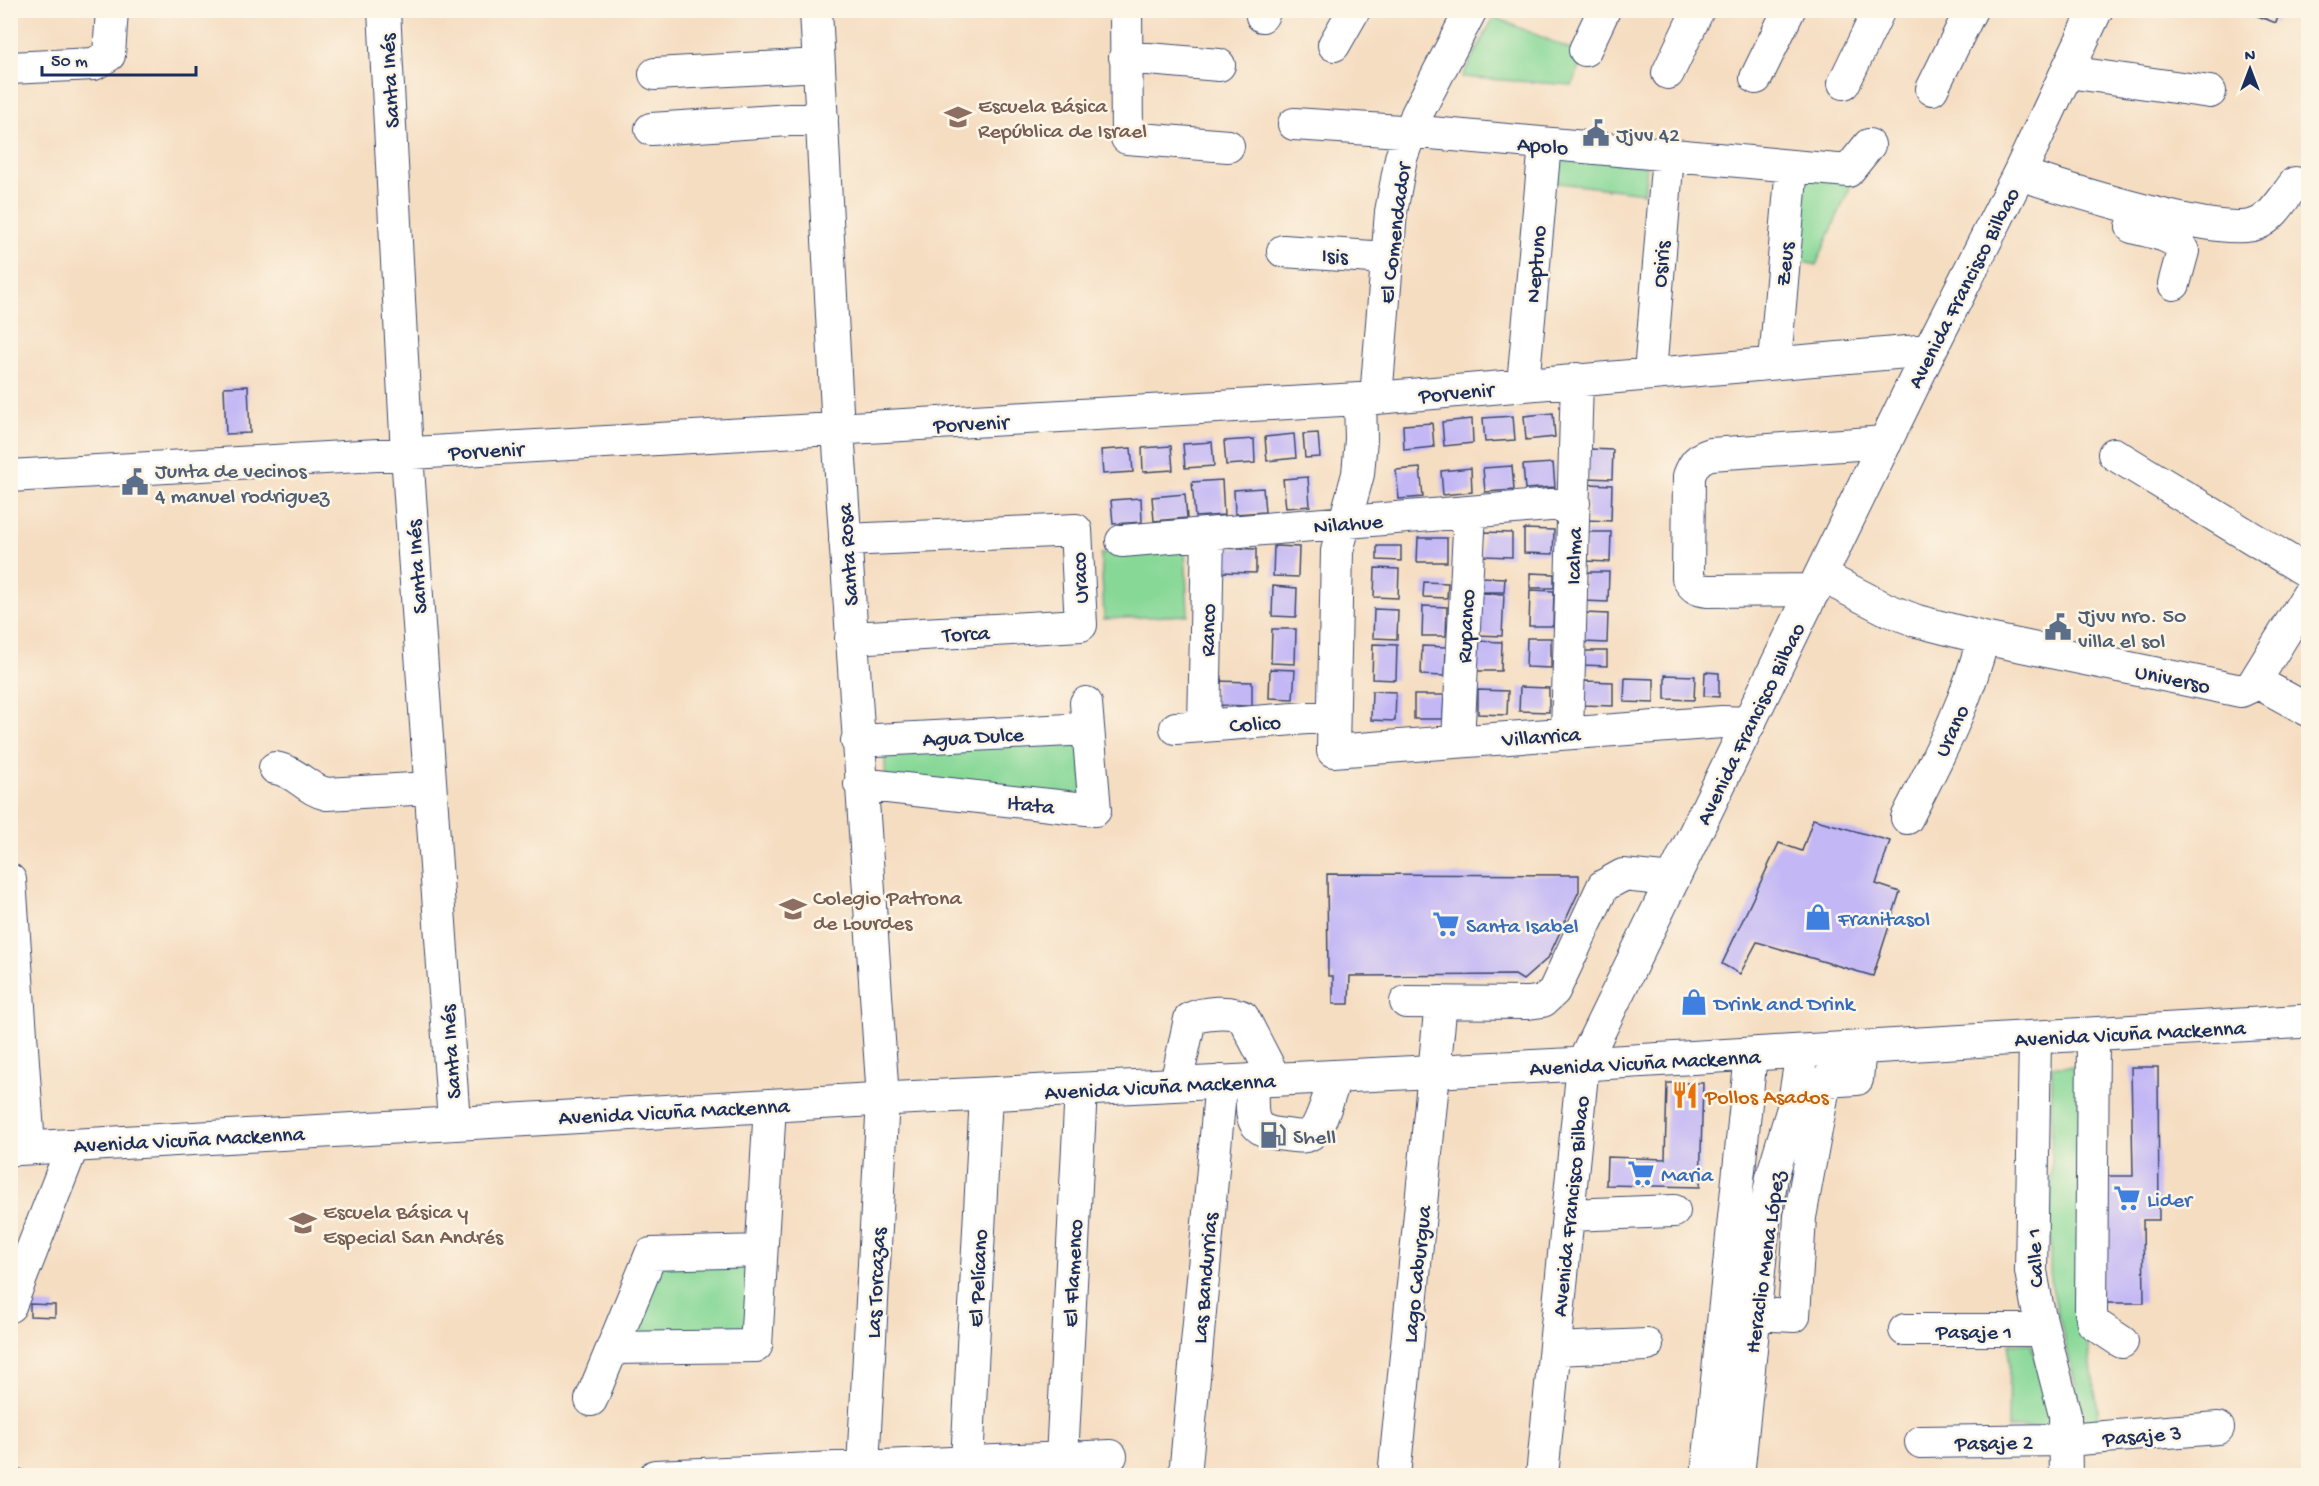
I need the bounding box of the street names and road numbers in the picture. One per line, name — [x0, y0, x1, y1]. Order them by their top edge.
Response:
street label: Santa Inés — [376, 32, 407, 129]
street label: Apolo — [1516, 133, 1569, 163]
street label: El Comendador — [1375, 159, 1419, 305]
street label: Avenida Francisco Bilbao — [1904, 184, 2028, 394]
street label: Neptuno — [1522, 224, 1554, 304]
street label: Osiris — [1648, 239, 1678, 289]
street label: Zeus — [1772, 240, 1802, 287]
street label: Isis — [1321, 244, 1350, 272]
street label: Porvenir — [1417, 379, 1497, 411]
street label: Porvenir — [932, 411, 1012, 441]
street label: Porvenir — [447, 438, 527, 468]
street label: Santa Rosa — [833, 502, 867, 607]
street label: Nilahue — [1313, 510, 1385, 542]
street label: Santa Inés — [403, 518, 435, 615]
street label: Icalma — [1562, 526, 1590, 585]
street label: Uraco — [1068, 551, 1096, 604]
street label: Rupanco — [1453, 588, 1483, 664]
street label: Ranco — [1197, 603, 1223, 657]
street label: Avenida Francisco Bilbao — [1692, 619, 1813, 830]
street label: Torca — [940, 622, 991, 650]
street label: Universo — [2132, 660, 2212, 702]
street label: Urano — [1930, 701, 1977, 762]
street label: Colico — [1229, 711, 1282, 741]
street label: Agua Dulce — [922, 723, 1025, 755]
street label: Villarrica — [1500, 723, 1582, 755]
street label: Itata — [1006, 792, 1056, 822]
street label: Santa Inés — [437, 1003, 469, 1100]
street label: Avenida Vicuña Mackenna — [2014, 1017, 2247, 1055]
street label: Avenida Vicuña Mackenna — [1529, 1046, 1762, 1084]
street label: Avenida Vicuña Mackenna — [1044, 1070, 1277, 1108]
street label: Avenida Vicuña Mackenna — [558, 1095, 791, 1133]
street label: Avenida Francisco Bilbao — [1548, 1095, 1598, 1318]
street label: Avenida Vicuña Mackenna — [73, 1123, 306, 1161]
street label: Heraclio Mena López — [1741, 1169, 1793, 1355]
street label: Lago Caburgua — [1399, 1203, 1439, 1345]
street label: Las Bandurrias — [1188, 1211, 1226, 1345]
street label: El Flamenco — [1059, 1218, 1091, 1328]
street label: Las Torcazas — [862, 1226, 894, 1339]
street label: El Pelícano — [964, 1228, 996, 1328]
street label: Calle 1 — [2022, 1228, 2052, 1288]
street label: Pasaje 1 — [1935, 1321, 2012, 1347]
street label: Pasaje 3 — [2101, 1422, 2183, 1454]
street label: Pasaje 2 — [1954, 1431, 2034, 1459]

